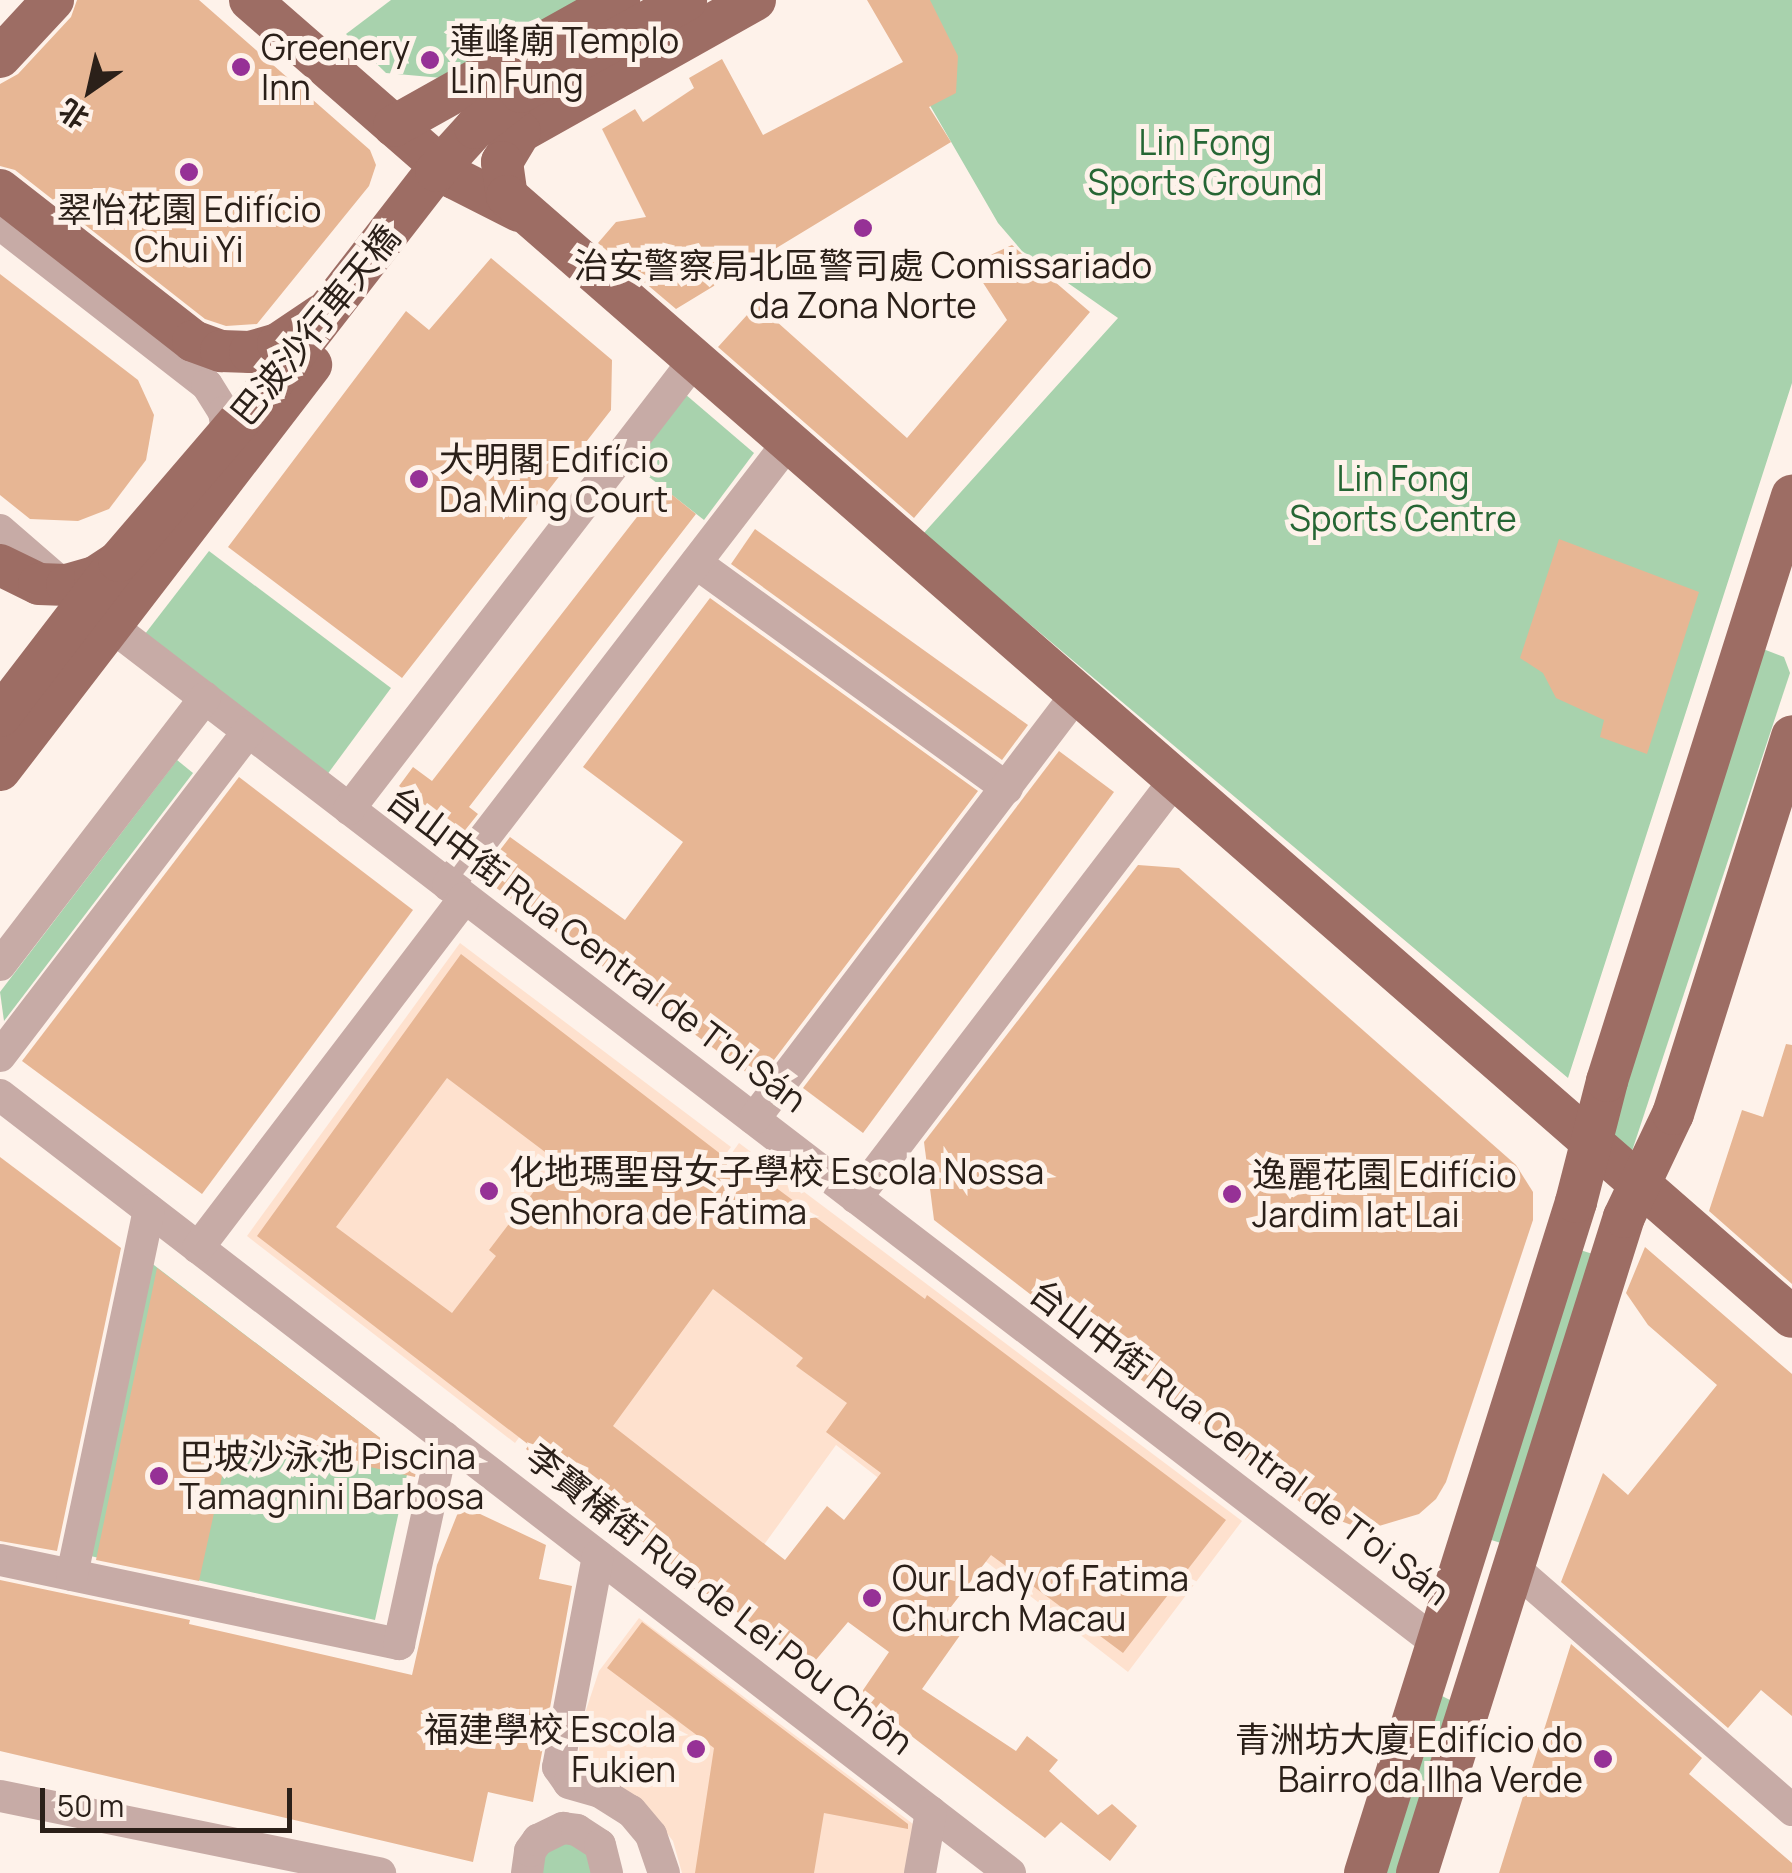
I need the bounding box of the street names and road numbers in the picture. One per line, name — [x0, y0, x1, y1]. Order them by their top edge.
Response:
street label: 巴波沙行車天橋 — [222, 217, 408, 433]
street label: 台山中街 Rua Central de T'oi Sán — [379, 777, 815, 1121]
street label: 台山中街 Rua Central de T'oi Sán — [1022, 1270, 1458, 1614]
street label: 李寶椿街 Rua de Lei Pou Ch'ôn — [518, 1435, 922, 1763]

